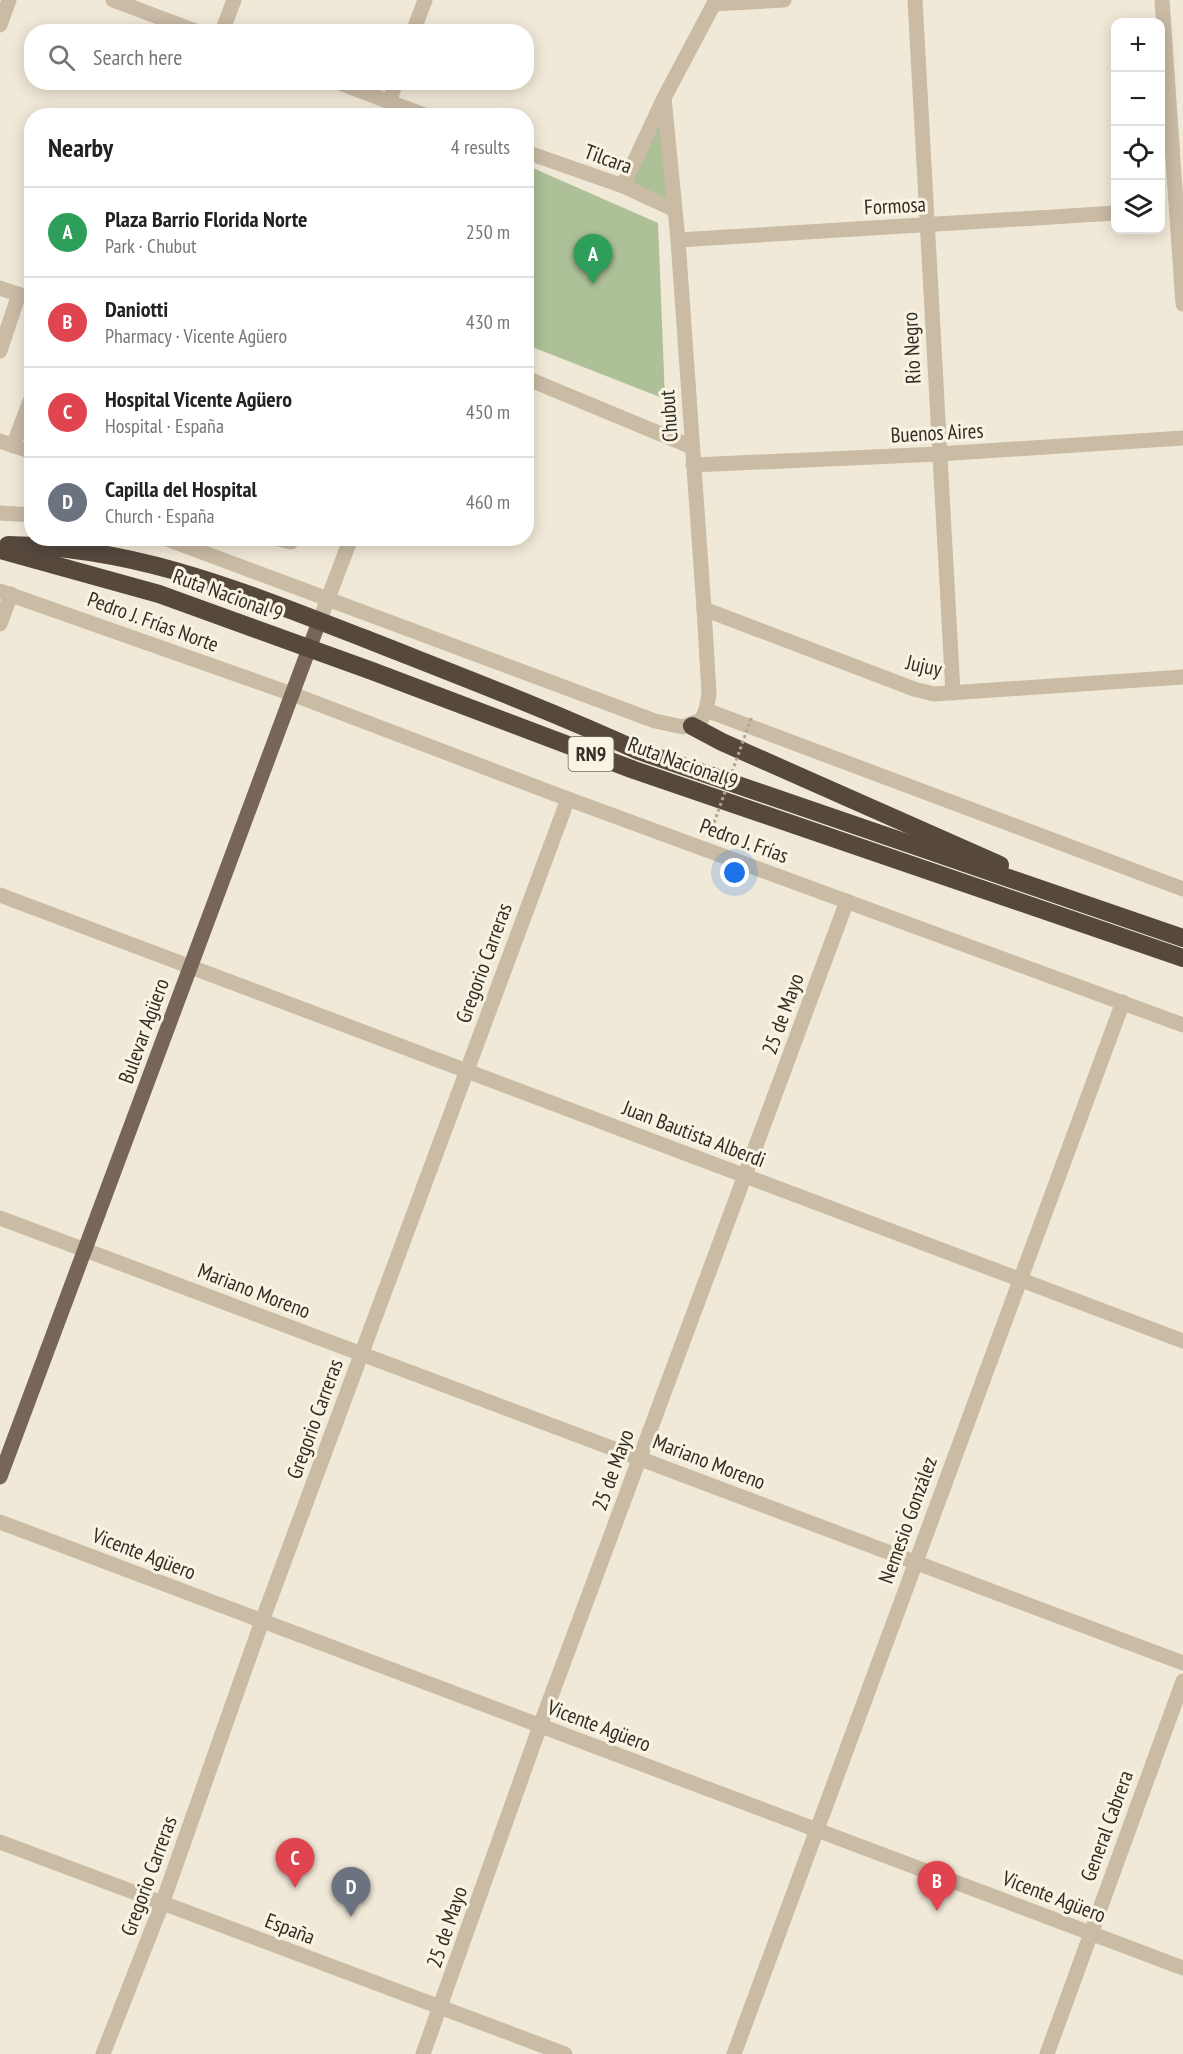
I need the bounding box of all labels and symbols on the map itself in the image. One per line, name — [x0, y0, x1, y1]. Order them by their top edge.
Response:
street label: Tilcara — [581, 137, 636, 180]
street label: Formosa — [863, 190, 927, 221]
pin: A — [574, 234, 612, 284]
street label: Río Negro — [896, 311, 927, 385]
street label: Chubut — [653, 389, 684, 443]
street label: Buenos Aires — [890, 417, 984, 448]
street label: Ruta Nacional 9 — [169, 562, 287, 627]
street label: Pedro J. Frías Norte — [84, 585, 222, 658]
street label: Jujuy — [903, 648, 945, 683]
street label: Ruta Nacional 9 — [624, 730, 742, 795]
road number: RN9 — [568, 737, 614, 771]
street label: Pedro J. Frías — [696, 812, 792, 869]
your location — [720, 858, 749, 887]
street label: Gregorio Carreras — [449, 899, 518, 1027]
street label: 25 de Mayo — [755, 970, 810, 1058]
street label: Bulevar Agüero — [112, 975, 175, 1087]
street label: Juan Bautista Alberdi — [618, 1093, 770, 1173]
street label: Mariano Moreno — [194, 1257, 314, 1324]
street label: Gregorio Carreras — [280, 1355, 349, 1483]
street label: 25 de Mayo — [585, 1426, 640, 1514]
street label: Mariano Moreno — [649, 1428, 769, 1495]
street label: Nemesio González — [872, 1453, 943, 1587]
street label: Vicente Agüero — [88, 1521, 200, 1586]
street label: Vicente Agüero — [543, 1693, 655, 1758]
street label: General Cabrera — [1074, 1767, 1139, 1885]
street label: Gregorio Carreras — [114, 1812, 183, 1940]
pin: C — [276, 1838, 314, 1888]
pin: B — [918, 1862, 956, 1911]
street label: Vicente Agüero — [998, 1864, 1110, 1929]
pin: D — [332, 1868, 370, 1917]
street label: 25 de Mayo — [420, 1883, 473, 1971]
street label: España — [261, 1907, 319, 1950]

